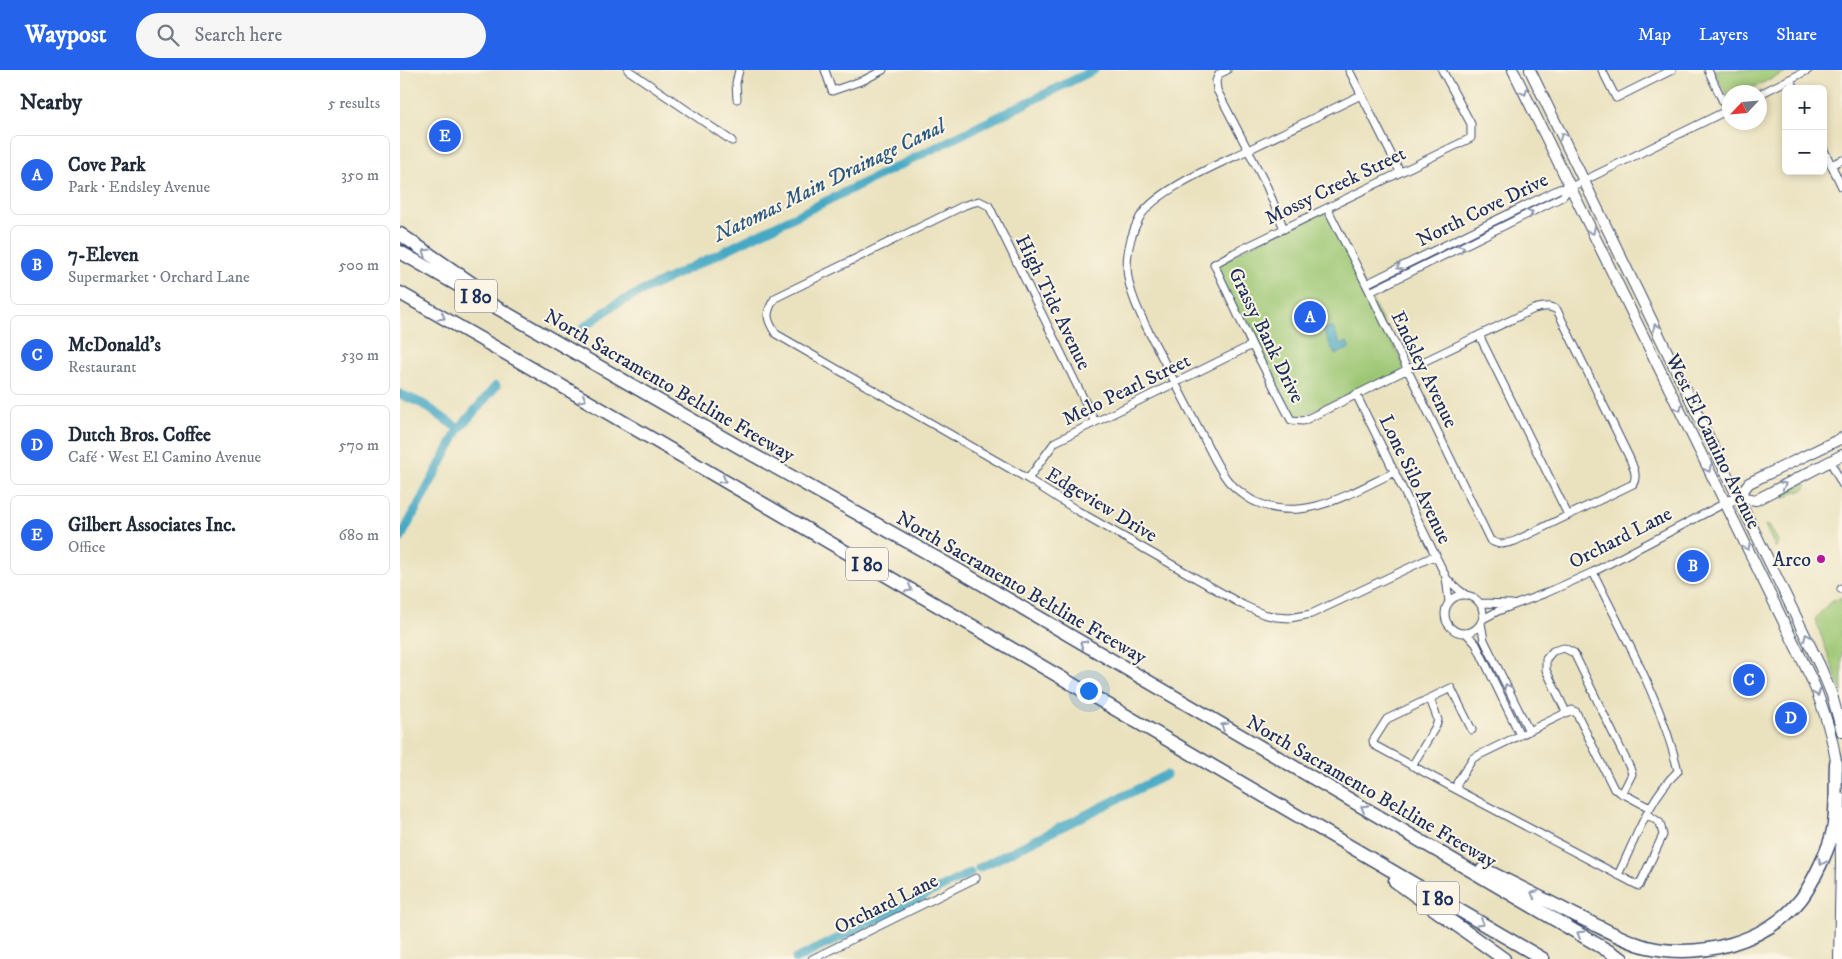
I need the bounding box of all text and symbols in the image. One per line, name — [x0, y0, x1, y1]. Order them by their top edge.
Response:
search box — [136, 13, 486, 58]
text: Waypost — [25, 20, 106, 50]
icon: search — [154, 21, 182, 49]
text: Search here — [194, 24, 282, 47]
text: Map — [1638, 24, 1671, 46]
text: Layers — [1699, 24, 1748, 46]
text: Share — [1776, 24, 1817, 46]
north arrow — [1722, 85, 1767, 130]
map controls — [1782, 85, 1827, 175]
button: + — [1782, 85, 1827, 130]
one-way arrow — [1518, 86, 1528, 95]
text: Nearby — [20, 90, 82, 116]
text: 5 results — [328, 93, 380, 113]
water label: Natomas Main Drainage Canal — [709, 112, 952, 249]
pin: E — [429, 117, 461, 155]
button: − — [1782, 130, 1827, 175]
one-way arrow — [1559, 132, 1569, 141]
street label: Mossy Creek Street — [1261, 141, 1410, 231]
text: Cove Park — [68, 154, 146, 177]
text: A — [32, 165, 42, 185]
text: 350 m — [341, 165, 379, 185]
street label: North Cove Drive — [1413, 168, 1552, 253]
text: Park · Endsley Avenue — [68, 177, 210, 197]
one-way arrow — [1525, 209, 1534, 219]
one-way arrow — [1586, 226, 1596, 235]
street label: High Tide Avenue — [1009, 231, 1096, 374]
text: 7-Eleven — [68, 244, 139, 267]
one-way arrow — [1455, 244, 1464, 254]
one-way arrow — [422, 249, 432, 258]
text: B — [32, 255, 42, 275]
text: 500 m — [338, 255, 379, 275]
one-way arrow — [1396, 261, 1405, 271]
street label: Grassy Bank Drive — [1222, 264, 1309, 407]
text: Supermarket · Orchard Lane — [68, 267, 250, 287]
road number: I 80 — [455, 280, 497, 312]
pin: A — [1294, 298, 1326, 336]
street label: North Sacramento Beltline Freeway — [540, 304, 799, 469]
street label: Endsley Avenue — [1385, 307, 1463, 432]
one-way arrow — [437, 311, 446, 321]
one-way arrow — [1651, 323, 1662, 332]
text: McDonald's — [68, 334, 161, 357]
text: C — [32, 345, 42, 365]
text: 530 m — [341, 345, 379, 365]
street label: Melo Pearl Street — [1059, 349, 1195, 432]
street label: West El Camino Avenue — [1659, 349, 1766, 533]
text: Restaurant — [68, 357, 136, 377]
one-way arrow — [578, 392, 587, 402]
one-way arrow — [1672, 403, 1683, 412]
street label: Lone Silo Avenue — [1373, 411, 1457, 548]
text: Dutch Bros. Coffee — [68, 424, 211, 447]
text: D — [31, 435, 43, 455]
text: 570 m — [339, 435, 379, 455]
text: Café · West El Camino Avenue — [68, 447, 261, 467]
street label: Edgeview Drive — [1041, 462, 1162, 548]
one-way arrow — [1702, 463, 1712, 472]
one-way arrow — [718, 474, 727, 484]
one-way arrow — [1778, 481, 1787, 491]
street label: Orchard Lane — [1565, 502, 1676, 575]
street label: North Sacramento Beltline Freeway — [892, 506, 1151, 671]
text: Gilbert Associates Inc. — [68, 514, 236, 537]
text: E — [31, 525, 43, 545]
text: 680 m — [339, 525, 379, 545]
text: Office — [68, 537, 105, 557]
one-way arrow — [1741, 541, 1751, 550]
pin: B — [1677, 547, 1709, 585]
road number: I 80 — [846, 548, 888, 580]
place label: Arco — [1773, 548, 1811, 573]
marker: Arco — [1815, 553, 1827, 565]
one-way arrow — [904, 582, 913, 592]
one-way arrow — [1803, 634, 1813, 643]
one-way arrow — [1080, 640, 1089, 650]
pin: C — [1733, 661, 1765, 699]
your location — [1076, 678, 1102, 704]
one-way arrow — [1503, 683, 1513, 692]
one-way arrow — [1811, 688, 1821, 697]
pin: D — [1775, 699, 1807, 737]
street label: North Sacramento Beltline Freeway — [1242, 710, 1501, 875]
one-way arrow — [1220, 722, 1229, 732]
one-way arrow — [1360, 804, 1369, 814]
one-way arrow — [1817, 857, 1828, 866]
street label: Orchard Lane — [831, 868, 943, 940]
road number: I 80 — [1417, 881, 1459, 914]
one-way arrow — [1530, 890, 1539, 900]
one-way arrow — [1476, 917, 1485, 927]
one-way arrow — [1576, 931, 1585, 941]

